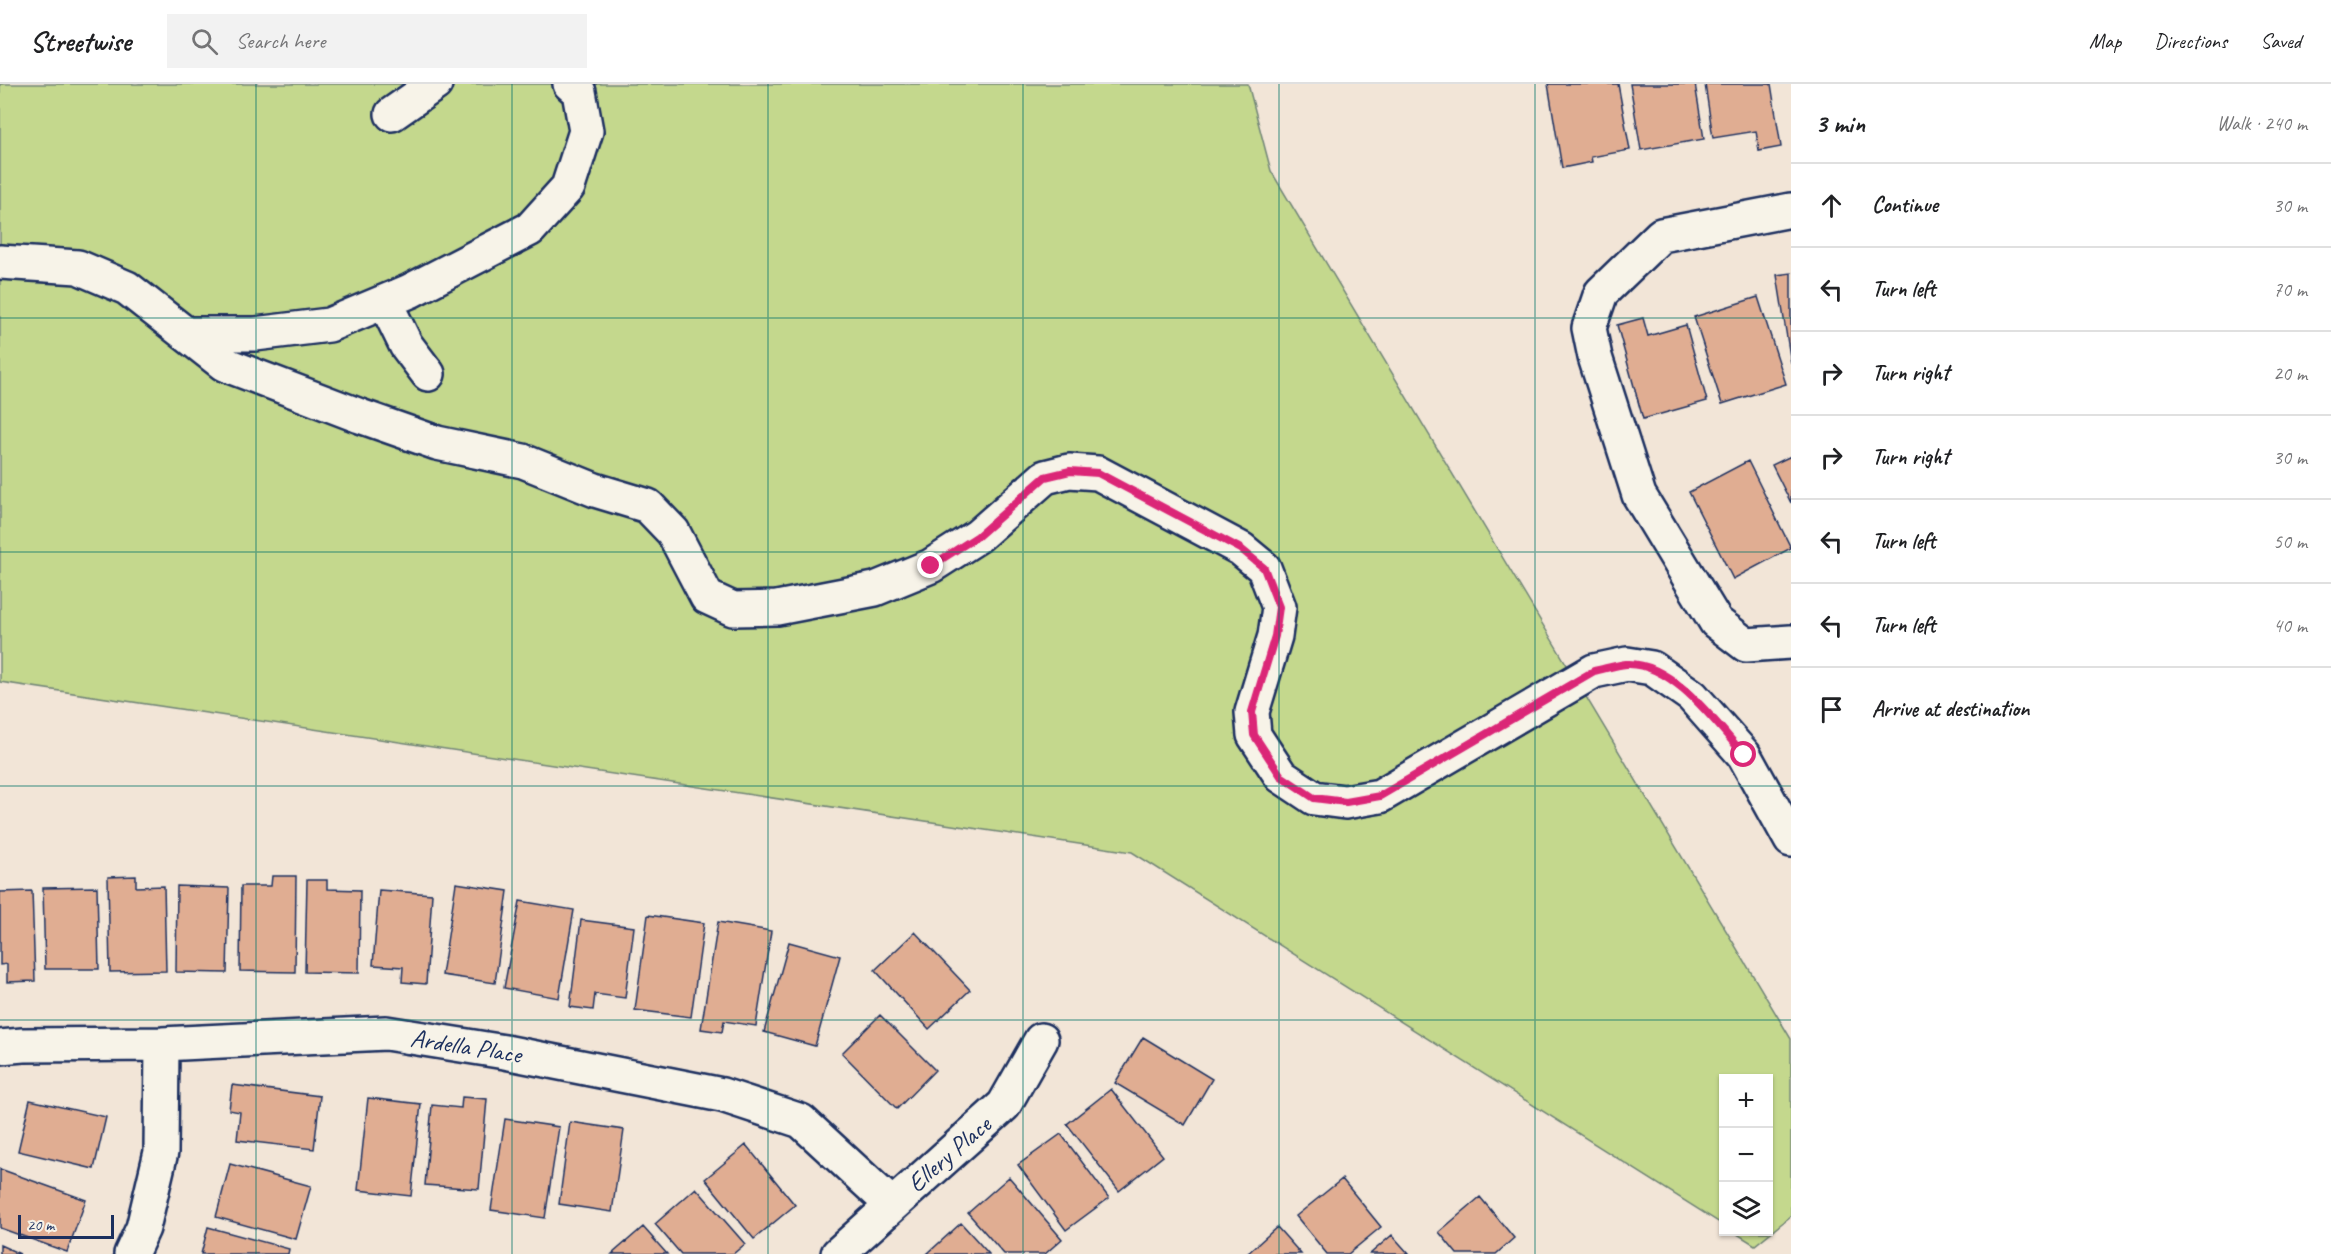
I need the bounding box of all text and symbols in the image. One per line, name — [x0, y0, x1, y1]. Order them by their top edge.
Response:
search box — [167, 14, 587, 68]
text: Streetwise — [30, 24, 131, 59]
icon: search — [188, 25, 221, 58]
text: Search here — [236, 27, 325, 55]
text: Map — [2089, 28, 2121, 54]
text: Directions — [2154, 28, 2227, 54]
text: Saved — [2260, 28, 2301, 54]
text: 3 min — [1815, 107, 1865, 140]
text: Walk · 240 m — [2217, 111, 2307, 136]
icon: ahead — [1815, 189, 1848, 222]
text: Continue — [1872, 191, 1938, 219]
text: 30 m — [2273, 193, 2307, 218]
icon: left — [1815, 273, 1848, 306]
text: Turn left — [1872, 275, 1936, 303]
text: 70 m — [2273, 277, 2307, 302]
icon: right — [1815, 357, 1848, 390]
text: Turn right — [1872, 359, 1949, 387]
text: 20 m — [2273, 361, 2307, 386]
icon: right — [1815, 441, 1848, 474]
text: Turn right — [1872, 443, 1949, 471]
text: 30 m — [2273, 445, 2307, 470]
icon: left — [1815, 525, 1848, 558]
text: Turn left — [1872, 527, 1936, 555]
text: 50 m — [2273, 529, 2307, 554]
route end — [917, 552, 943, 578]
icon: left — [1815, 609, 1848, 642]
text: Turn left — [1872, 611, 1936, 639]
text: 40 m — [2273, 613, 2307, 638]
icon: arrive — [1815, 693, 1848, 726]
text: Arrive at destination — [1872, 695, 2029, 723]
route start — [1730, 741, 1756, 767]
street label: Ardella Place — [408, 1021, 526, 1071]
map controls — [1719, 1074, 1773, 1236]
button: + — [1719, 1074, 1773, 1128]
street label: Ellery Place — [900, 1108, 999, 1199]
button: − — [1719, 1128, 1773, 1182]
button: layers — [1719, 1182, 1773, 1236]
scale bar — [18, 1212, 114, 1240]
text: 20 m — [27, 1215, 54, 1235]

